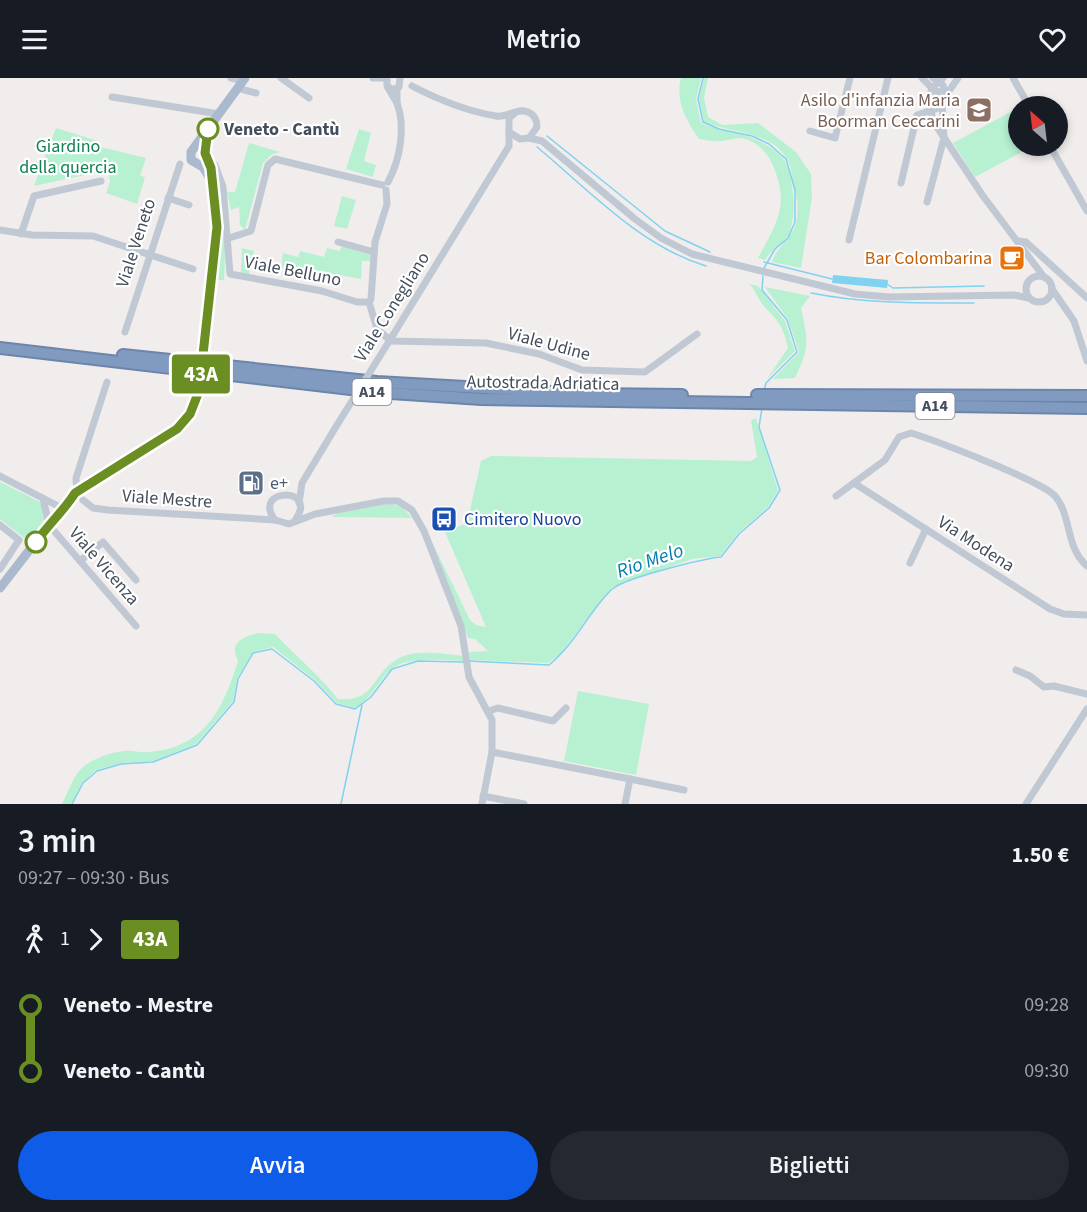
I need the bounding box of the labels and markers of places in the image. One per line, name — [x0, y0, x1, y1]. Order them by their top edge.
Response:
place label: Asilo d'infanzia Maria Boorman Ceccarini — [801, 88, 960, 134]
school or university icon: Asilo d'infanzia Maria Boorman Ceccarini — [964, 95, 994, 125]
place label: Veneto - Cantù — [223, 117, 340, 142]
marker: Veneto - Cantù — [197, 118, 219, 140]
cafe icon: Bar Colombarina — [997, 243, 1027, 273]
place label: Bar Colombarina — [865, 246, 992, 271]
fuel station icon: e+ — [236, 468, 266, 498]
place label: e+ — [270, 471, 288, 496]
bus stop icon: Cimitero Nuovo — [429, 504, 459, 534]
place label: Cimitero Nuovo — [464, 507, 581, 532]
unlabelled marker — [25, 531, 47, 553]

